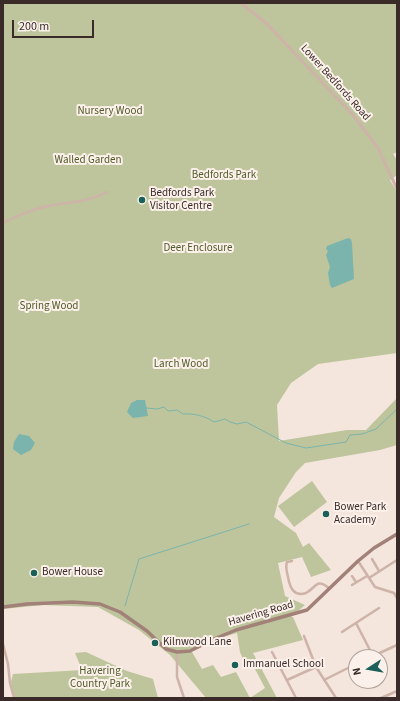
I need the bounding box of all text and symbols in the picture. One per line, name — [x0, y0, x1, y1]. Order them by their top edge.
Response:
scale bar — [14, 12, 96, 38]
text: 200 m — [19, 18, 49, 35]
street label: Lower Bedfords Road — [297, 42, 373, 124]
park label: Nursery Wood — [77, 105, 143, 119]
park label: Walled Garden — [55, 154, 121, 168]
park label: Bedfords Park — [192, 169, 256, 183]
place label: Bedfords Park Visitor Centre — [150, 187, 214, 213]
marker: Bedfords Park Visitor Centre — [137, 195, 147, 205]
park label: Deer Enclosure — [163, 242, 233, 256]
park label: Spring Wood — [20, 300, 78, 314]
park label: Larch Wood — [154, 358, 208, 372]
place label: Bower Park Academy — [334, 501, 386, 527]
marker: Bower Park Academy — [321, 509, 331, 519]
place label: Bower House — [42, 566, 103, 580]
marker: Bower House — [29, 568, 39, 578]
street label: Havering Road — [227, 598, 295, 630]
place label: Kilnwood Lane — [163, 636, 231, 650]
marker: Kilnwood Lane — [150, 638, 160, 648]
north arrow — [348, 649, 388, 689]
place label: Immanuel School — [243, 658, 324, 672]
marker: Immanuel School — [230, 660, 240, 670]
park label: Havering Country Park — [70, 665, 130, 691]
text: N — [349, 666, 365, 677]

